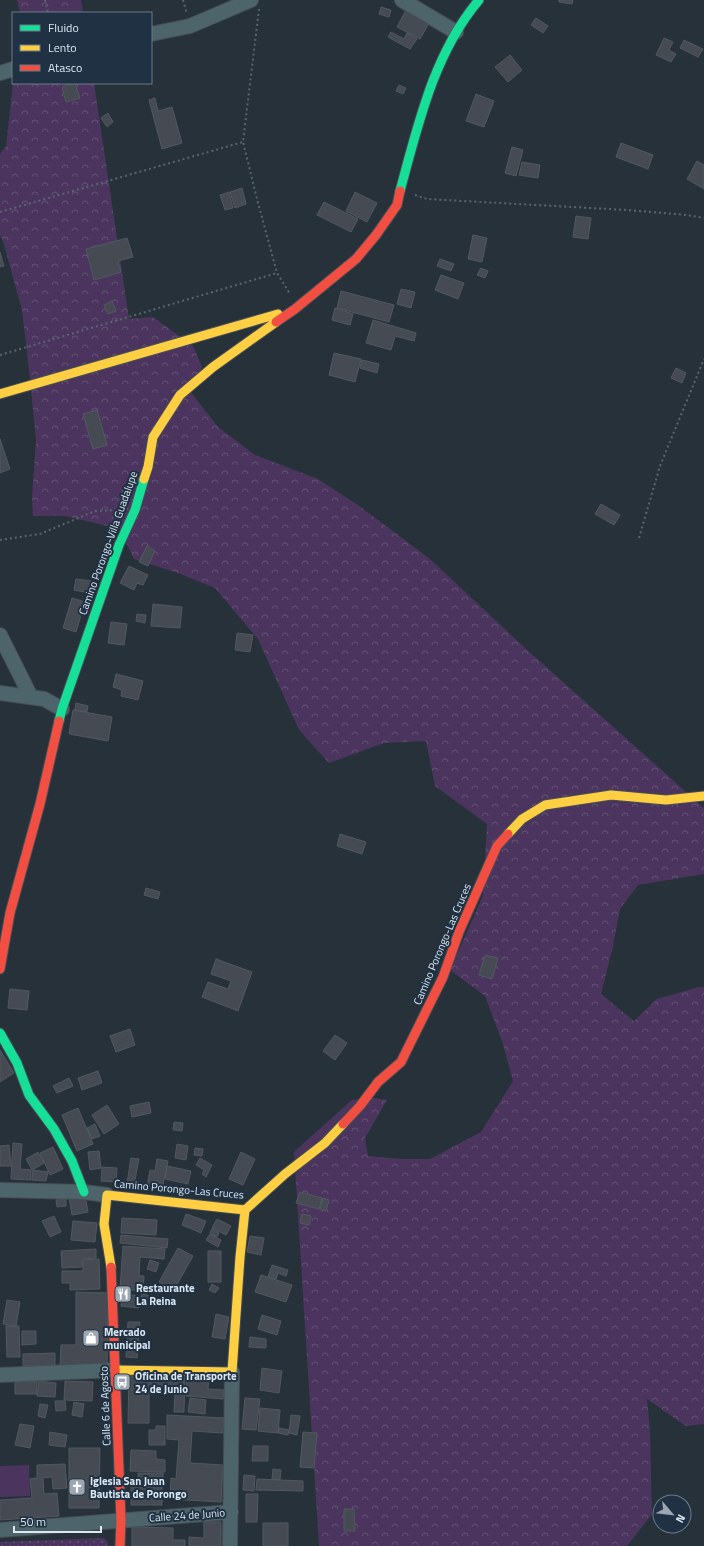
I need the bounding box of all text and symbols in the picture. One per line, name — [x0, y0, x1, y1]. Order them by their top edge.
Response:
legend — [12, 12, 152, 84]
text: Fluido — [48, 18, 79, 37]
text: Lento — [48, 38, 77, 57]
text: Atasco — [48, 58, 82, 77]
street label: Camino Porongo-Villa Guadalupe — [75, 468, 142, 617]
street label: Camino Porongo-Las Cruces — [409, 881, 475, 1007]
street label: Camino Porongo-Las Cruces — [113, 1175, 245, 1203]
place label: Restaurante La Reina — [136, 1280, 195, 1309]
restaurant icon: Restaurante La Reina — [113, 1284, 133, 1304]
place label: Mercado municipal — [104, 1324, 151, 1353]
shop icon: Mercado municipal — [81, 1328, 101, 1348]
street label: Calle 6 de Agosto — [96, 1366, 114, 1446]
place label: Oficina de Transporte 24 de Junio — [135, 1368, 237, 1397]
bus stop icon: Oficina de Transporte 24 de Junio — [112, 1372, 132, 1392]
place label: Iglesia San Juan Bautista de Porongo — [90, 1473, 187, 1502]
church icon: Iglesia San Juan Bautista de Porongo — [67, 1477, 87, 1497]
north arrow — [652, 1494, 692, 1534]
street label: Calle 24 de Junio — [148, 1504, 226, 1526]
scale bar — [14, 1508, 101, 1534]
text: 50 m — [20, 1512, 46, 1531]
text: N — [672, 1512, 690, 1526]

